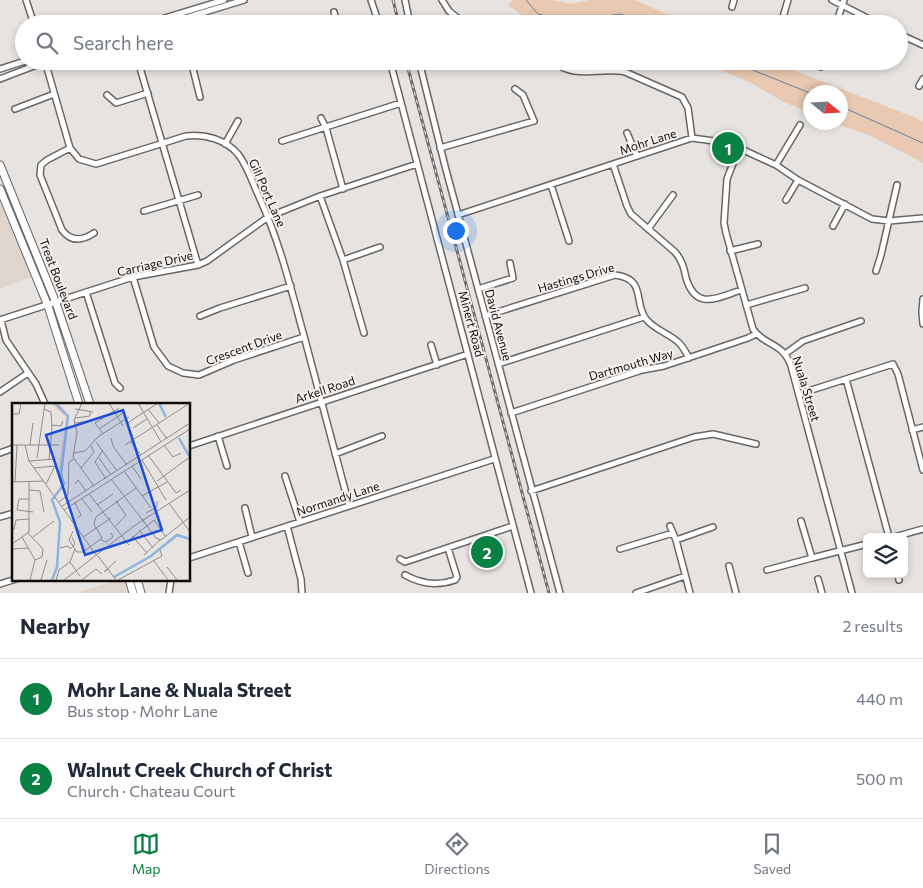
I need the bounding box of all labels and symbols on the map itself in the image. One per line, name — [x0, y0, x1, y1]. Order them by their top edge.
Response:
north arrow — [803, 85, 848, 130]
street label: Mohr Lane — [617, 125, 678, 157]
pin: 1 — [712, 129, 744, 167]
street label: Gill Port Lane — [247, 156, 289, 229]
your location — [443, 218, 469, 244]
street label: Treat Boulevard — [37, 236, 81, 321]
street label: Carriage Drive — [115, 247, 194, 279]
street label: Hastings Drive — [536, 259, 616, 295]
street label: David Avenue — [483, 287, 515, 362]
street label: Minert Road — [456, 289, 488, 358]
street label: Crescent Drive — [204, 327, 284, 367]
street label: Dartmouth Way — [587, 345, 675, 383]
street label: Nuala Street — [790, 354, 824, 423]
street label: Arkell Road — [293, 373, 356, 405]
inset map — [12, 403, 190, 580]
street label: Normandy Lane — [294, 478, 381, 518]
pin: 2 — [471, 533, 503, 571]

